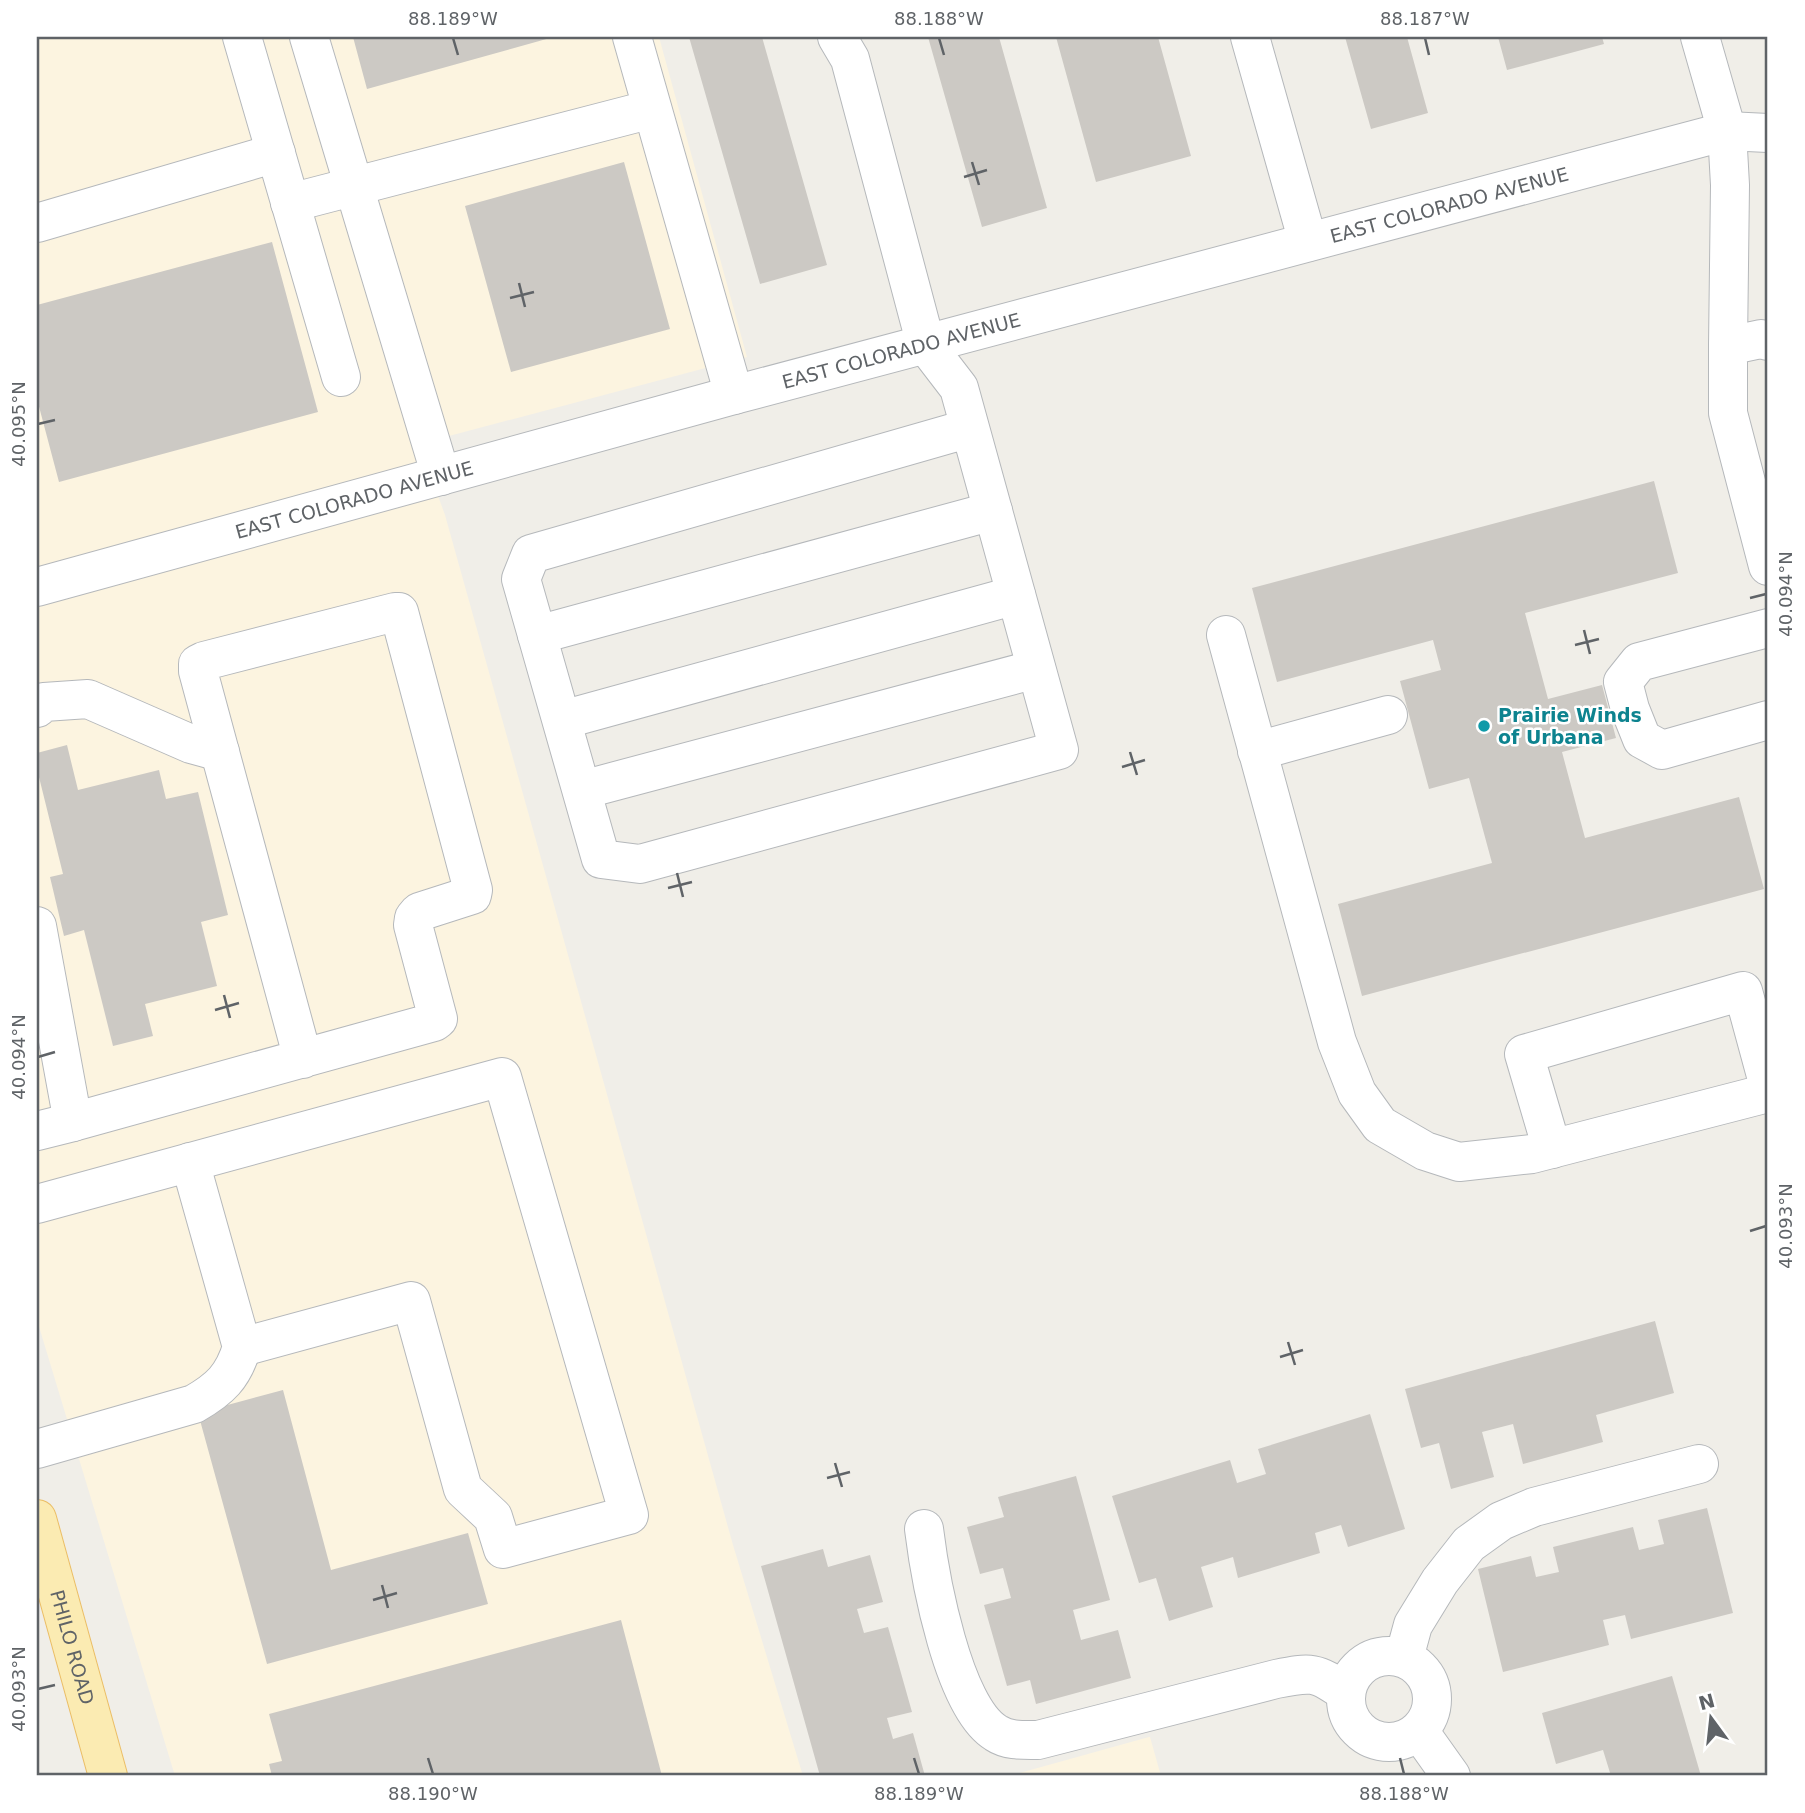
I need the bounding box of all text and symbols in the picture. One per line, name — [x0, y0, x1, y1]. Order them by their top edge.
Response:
text: 88.189°W — [408, 8, 498, 29]
text: 88.188°W — [894, 8, 984, 29]
text: 88.187°W — [1380, 8, 1470, 29]
street label: EAST COLORADO AVENUE — [1328, 163, 1571, 247]
street label: EAST COLORADO AVENUE — [780, 308, 1023, 393]
text: 40.095°N — [8, 381, 29, 467]
street label: EAST COLORADO AVENUE — [233, 456, 476, 543]
text: 40.094°N — [1775, 551, 1796, 637]
place label: Prairie Winds of Urbana — [1498, 704, 1642, 748]
marker: Prairie Winds of Urbana — [1476, 718, 1492, 734]
text: 40.094°N — [8, 1014, 29, 1100]
text: 40.093°N — [1775, 1183, 1796, 1269]
street label: PHILO ROAD — [46, 1588, 99, 1707]
text: 40.093°N — [8, 1646, 29, 1732]
north arrow — [1675, 1684, 1745, 1754]
text: N — [1696, 1689, 1717, 1714]
text: 88.190°W — [388, 1783, 478, 1804]
text: 88.189°W — [874, 1783, 964, 1804]
text: 88.188°W — [1359, 1783, 1449, 1804]

